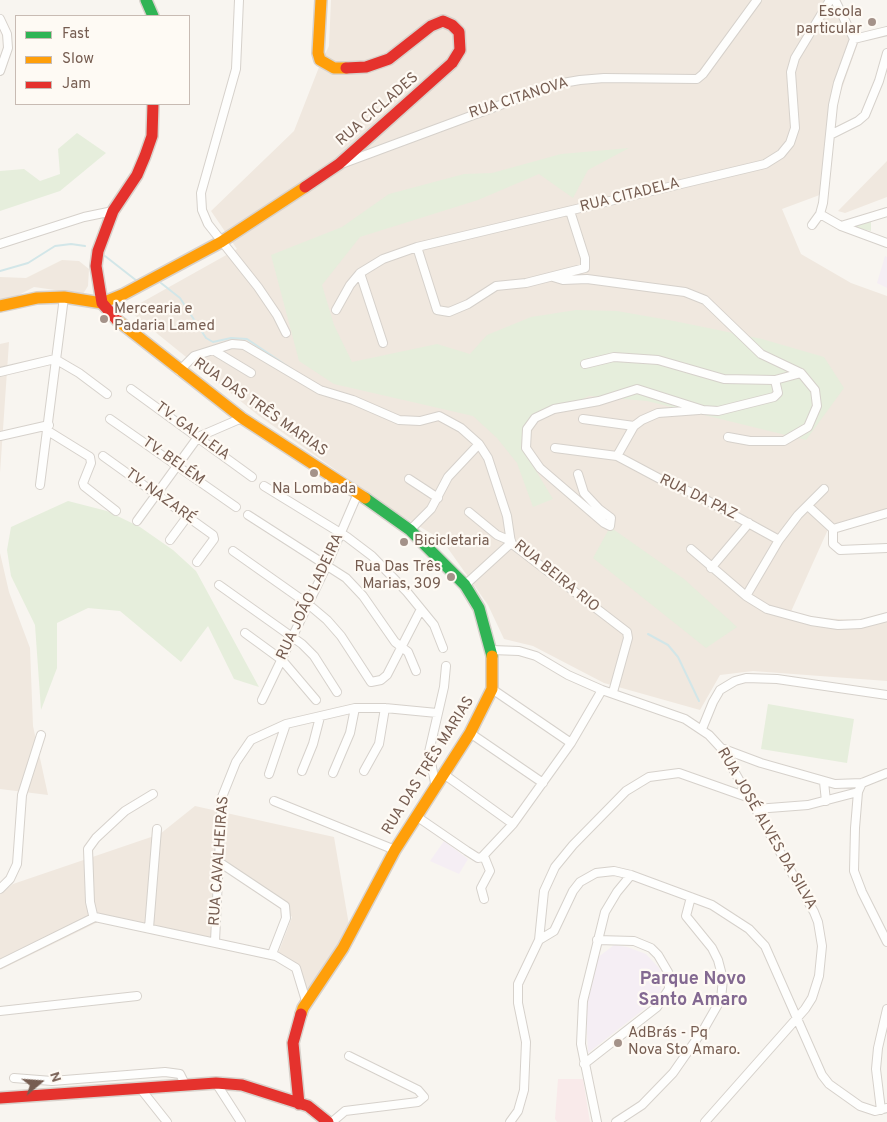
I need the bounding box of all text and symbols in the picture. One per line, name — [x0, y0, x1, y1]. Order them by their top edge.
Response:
place label: Escola particular — [796, 4, 862, 39]
legend — [15, 15, 190, 105]
marker: Escola particular — [866, 16, 878, 28]
text: Fast — [62, 25, 90, 44]
text: Slow — [62, 50, 94, 69]
street label: RUA CICLADES — [333, 69, 423, 151]
street label: RUA CITANOVA — [467, 74, 571, 124]
text: Jam — [62, 75, 91, 94]
street label: RUA CITADELA — [578, 175, 682, 217]
place label: Mercearia e Padaria Lamed — [114, 301, 215, 336]
marker: Mercearia e Padaria Lamed — [98, 313, 110, 325]
street label: RUA DAS TRÊS MARIAS — [189, 355, 331, 461]
street label: TV. GALILEIA — [151, 399, 233, 465]
street label: TV. BELÉM — [138, 434, 208, 490]
street label: TV. NAZARÉ — [121, 465, 199, 529]
marker: Na Lombada — [308, 467, 320, 479]
street label: RUA DA PAZ — [656, 471, 740, 525]
place label: Na Lombada — [272, 481, 356, 499]
street label: RUA JOÃO LADEIRA — [274, 531, 348, 663]
place label: Bicicletaria — [414, 533, 489, 551]
marker: Bicicletaria — [398, 536, 410, 548]
street label: RUA BEIRA RIO — [510, 537, 602, 617]
place label: Rua Das Três Marias, 309 — [355, 559, 441, 594]
marker: Rua Das Três Marias, 309 — [445, 571, 457, 583]
street label: RUA DAS TRÊS MARIAS — [379, 694, 479, 838]
street label: RUA JOSÉ ALVES DA SILVA — [712, 745, 820, 913]
street label: RUA CAVALHEIRAS — [206, 795, 234, 927]
district label: Parque Novo Santo Amaro — [638, 969, 748, 1012]
place label: AdBrás - Pq Nova Sto Amaro. — [628, 1025, 740, 1060]
marker: AdBrás - Pq Nova Sto Amaro. — [612, 1037, 624, 1049]
north arrow — [15, 1057, 65, 1107]
text: N — [45, 1070, 64, 1085]

